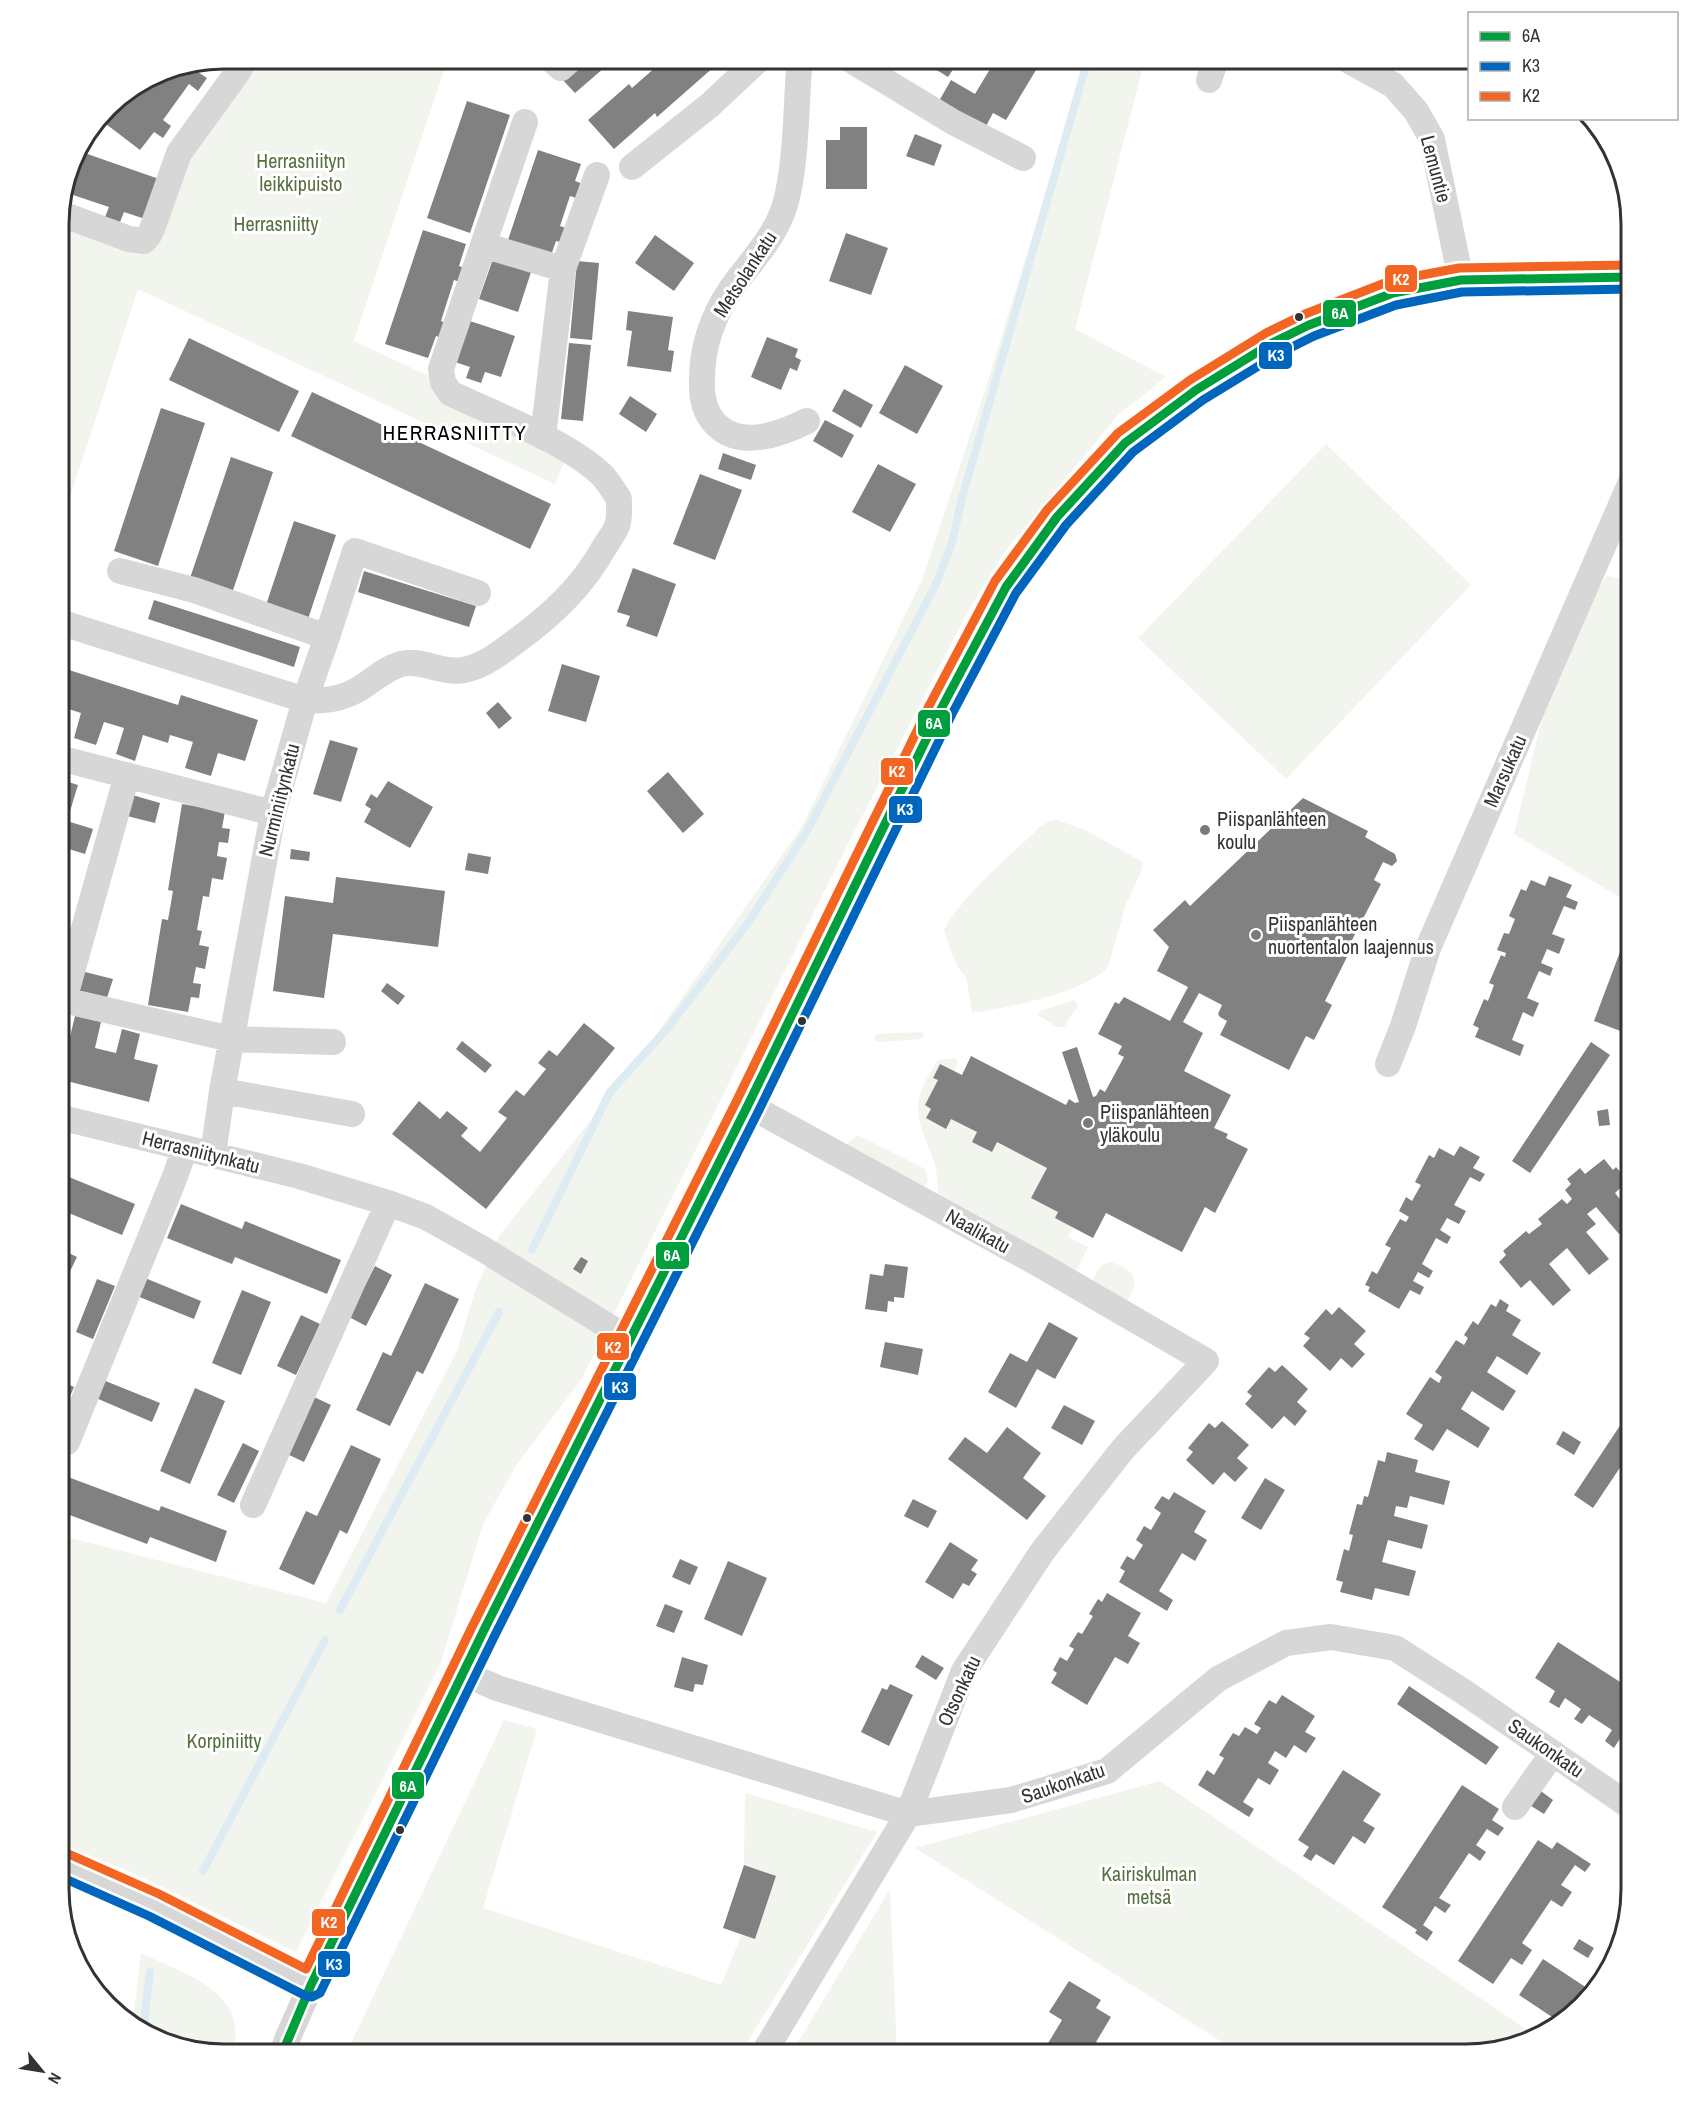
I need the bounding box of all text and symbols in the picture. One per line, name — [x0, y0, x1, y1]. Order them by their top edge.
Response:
legend — [1468, 12, 1678, 120]
text: 6A — [1522, 23, 1540, 48]
text: K3 — [1522, 53, 1540, 78]
text: K2 — [1522, 83, 1540, 108]
street label: Lemuntie — [1415, 132, 1458, 205]
park label: Herrasniityn leikkipuisto — [256, 147, 346, 197]
park label: Herrasniitty — [234, 210, 319, 237]
street label: Metsolankatu — [707, 225, 782, 322]
line badge: K2 — [1384, 264, 1418, 293]
text: K2 — [1393, 268, 1409, 290]
line badge: 6A — [1322, 299, 1357, 328]
text: 6A — [1332, 302, 1349, 324]
unlabelled marker — [1293, 311, 1305, 323]
line badge: K3 — [1258, 341, 1293, 370]
text: K3 — [1268, 344, 1284, 366]
district label: HERRASNIITTY — [383, 418, 527, 447]
line badge: 6A — [917, 709, 951, 738]
text: 6A — [926, 712, 943, 734]
street label: Marsukatu — [1477, 730, 1532, 811]
street label: Nurminiitynkatu — [251, 740, 306, 859]
line badge: K2 — [880, 757, 914, 786]
text: K2 — [889, 760, 905, 782]
line badge: K3 — [888, 795, 923, 824]
text: K3 — [897, 798, 913, 820]
place label: Piispanlähteen koulu — [1217, 805, 1326, 855]
marker: Piispanlähteen koulu — [1198, 823, 1212, 837]
place label: Piispanlähteen nuortentalon laajennus — [1268, 910, 1434, 960]
marker: Piispanlähteen nuortentalon laajennus — [1249, 928, 1263, 942]
unlabelled marker — [796, 1015, 808, 1027]
place label: Piispanlähteen yläkoulu — [1100, 1098, 1209, 1148]
marker: Piispanlähteen yläkoulu — [1081, 1116, 1095, 1130]
street label: Herrasniitynkatu — [139, 1124, 263, 1179]
street label: Naalikatu — [941, 1202, 1015, 1259]
line badge: 6A — [655, 1241, 690, 1270]
text: 6A — [664, 1244, 681, 1266]
line badge: K2 — [596, 1332, 630, 1361]
text: K2 — [605, 1336, 621, 1358]
line badge: K3 — [603, 1372, 637, 1401]
text: K3 — [612, 1376, 628, 1398]
unlabelled marker — [521, 1512, 533, 1524]
street label: Otsonkatu — [931, 1651, 987, 1730]
street label: Saukonkatu — [1503, 1712, 1590, 1783]
park label: Korpiniitty — [187, 1727, 262, 1754]
street label: Saukonkatu — [1017, 1756, 1108, 1809]
line badge: 6A — [391, 1771, 425, 1800]
text: 6A — [400, 1775, 417, 1797]
unlabelled marker — [394, 1824, 406, 1836]
park label: Kairiskulman metsä — [1101, 1860, 1197, 1910]
line badge: K2 — [311, 1908, 346, 1937]
text: K2 — [321, 1911, 337, 1933]
line badge: K3 — [317, 1950, 351, 1978]
text: K3 — [326, 1953, 342, 1975]
north arrow — [12, 2041, 72, 2101]
text: N — [43, 2069, 67, 2088]

